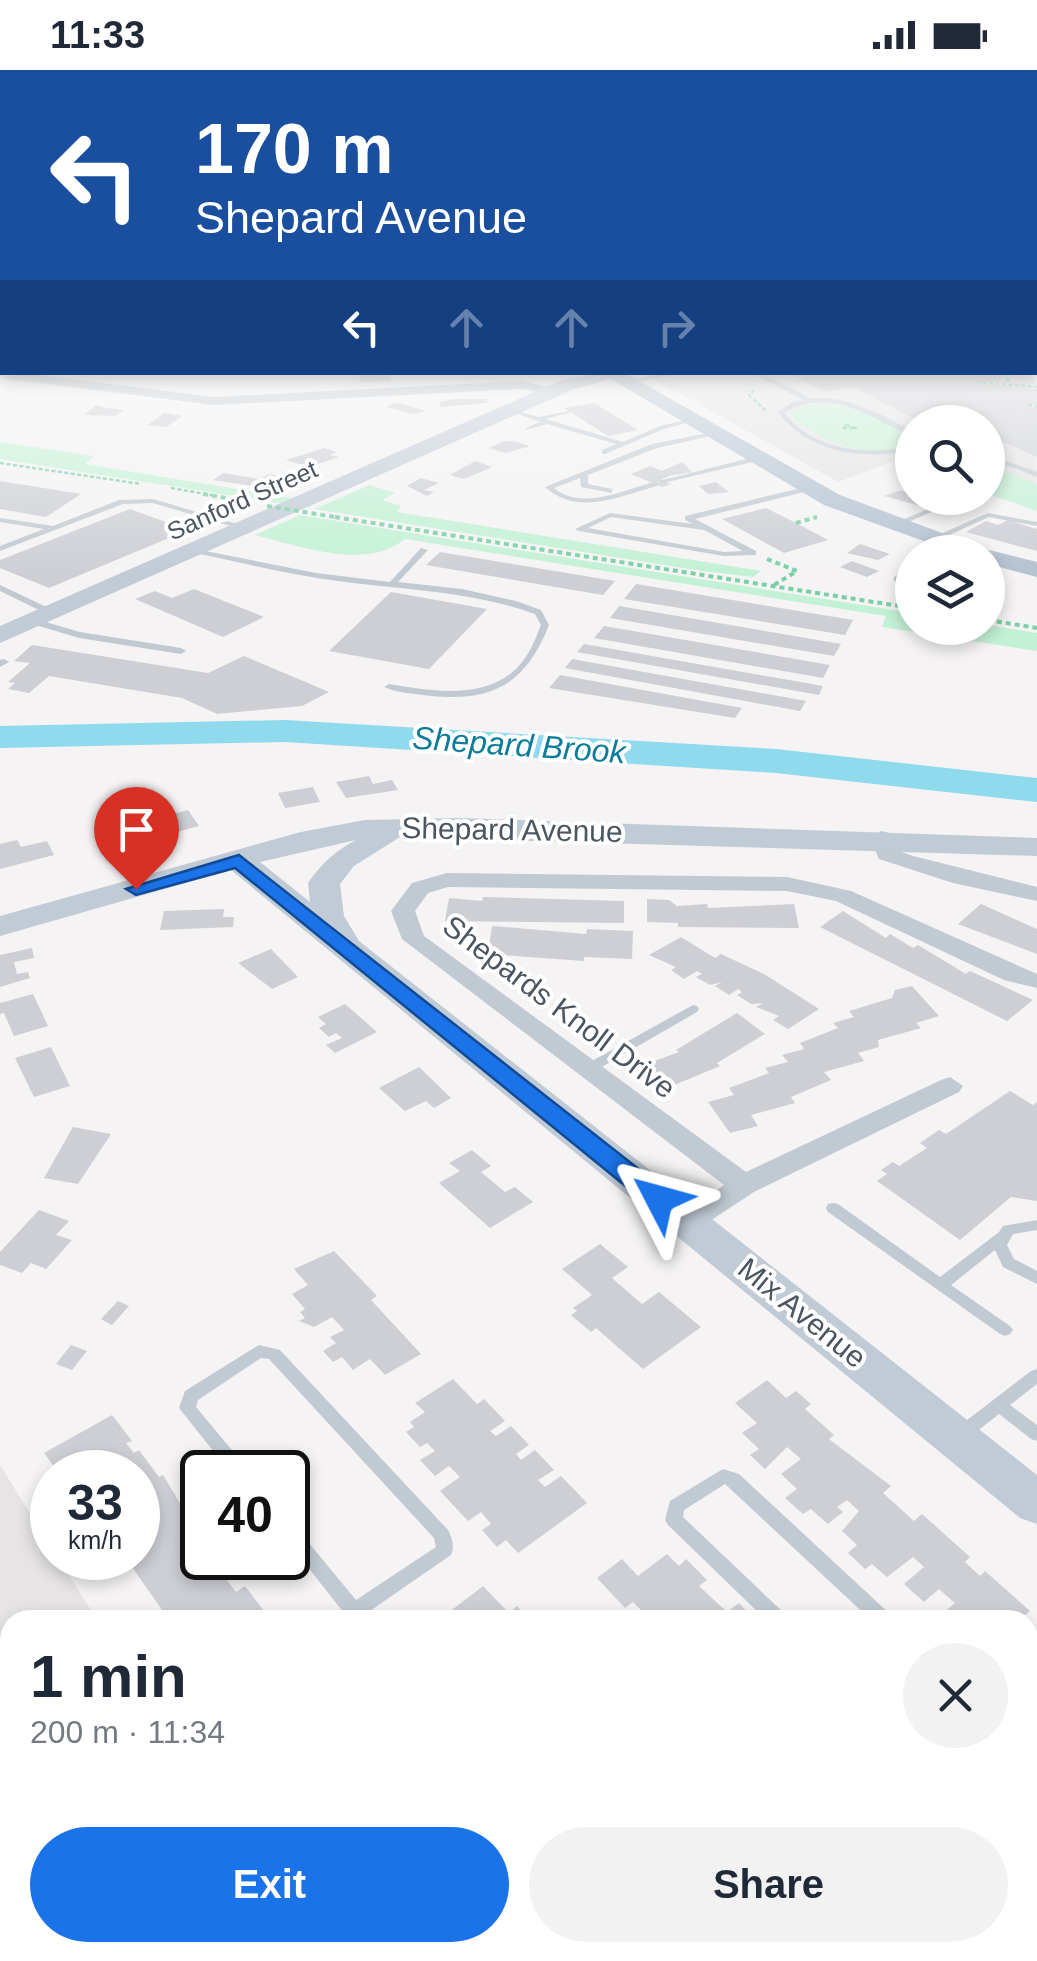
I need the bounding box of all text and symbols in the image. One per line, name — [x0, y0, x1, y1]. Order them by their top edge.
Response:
text: 11:33 — [50, 14, 145, 56]
icon: left — [30, 110, 160, 240]
text: 170 m — [195, 110, 393, 188]
text: Shepard Avenue — [195, 192, 527, 243]
icon: left — [334, 300, 389, 355]
icon: ahead — [439, 300, 494, 355]
icon: ahead — [544, 300, 599, 355]
icon: right — [649, 300, 704, 355]
map controls — [895, 405, 1005, 645]
button: search — [895, 405, 1005, 515]
street label: Sanford Street — [163, 454, 321, 546]
button: layers — [895, 535, 1005, 645]
water label: Shepard Brook — [411, 720, 629, 771]
pin — [94, 787, 179, 890]
icon: arrive — [109, 802, 164, 857]
street label: Shepard Avenue — [401, 811, 623, 848]
street label: Shepards Knoll Drive — [437, 909, 682, 1105]
position arrow — [607, 1147, 711, 1251]
street label: Mix Avenue — [732, 1251, 873, 1374]
speed limit sign: 40 — [180, 1450, 310, 1580]
text: 33 — [67, 1475, 123, 1531]
text: km/h — [68, 1526, 122, 1554]
text: 1 min — [30, 1643, 187, 1710]
button: close — [903, 1643, 1008, 1748]
text: 200 m · 11:34 — [30, 1714, 225, 1750]
button: Exit — [30, 1827, 509, 1942]
button: Share — [529, 1827, 1008, 1942]

